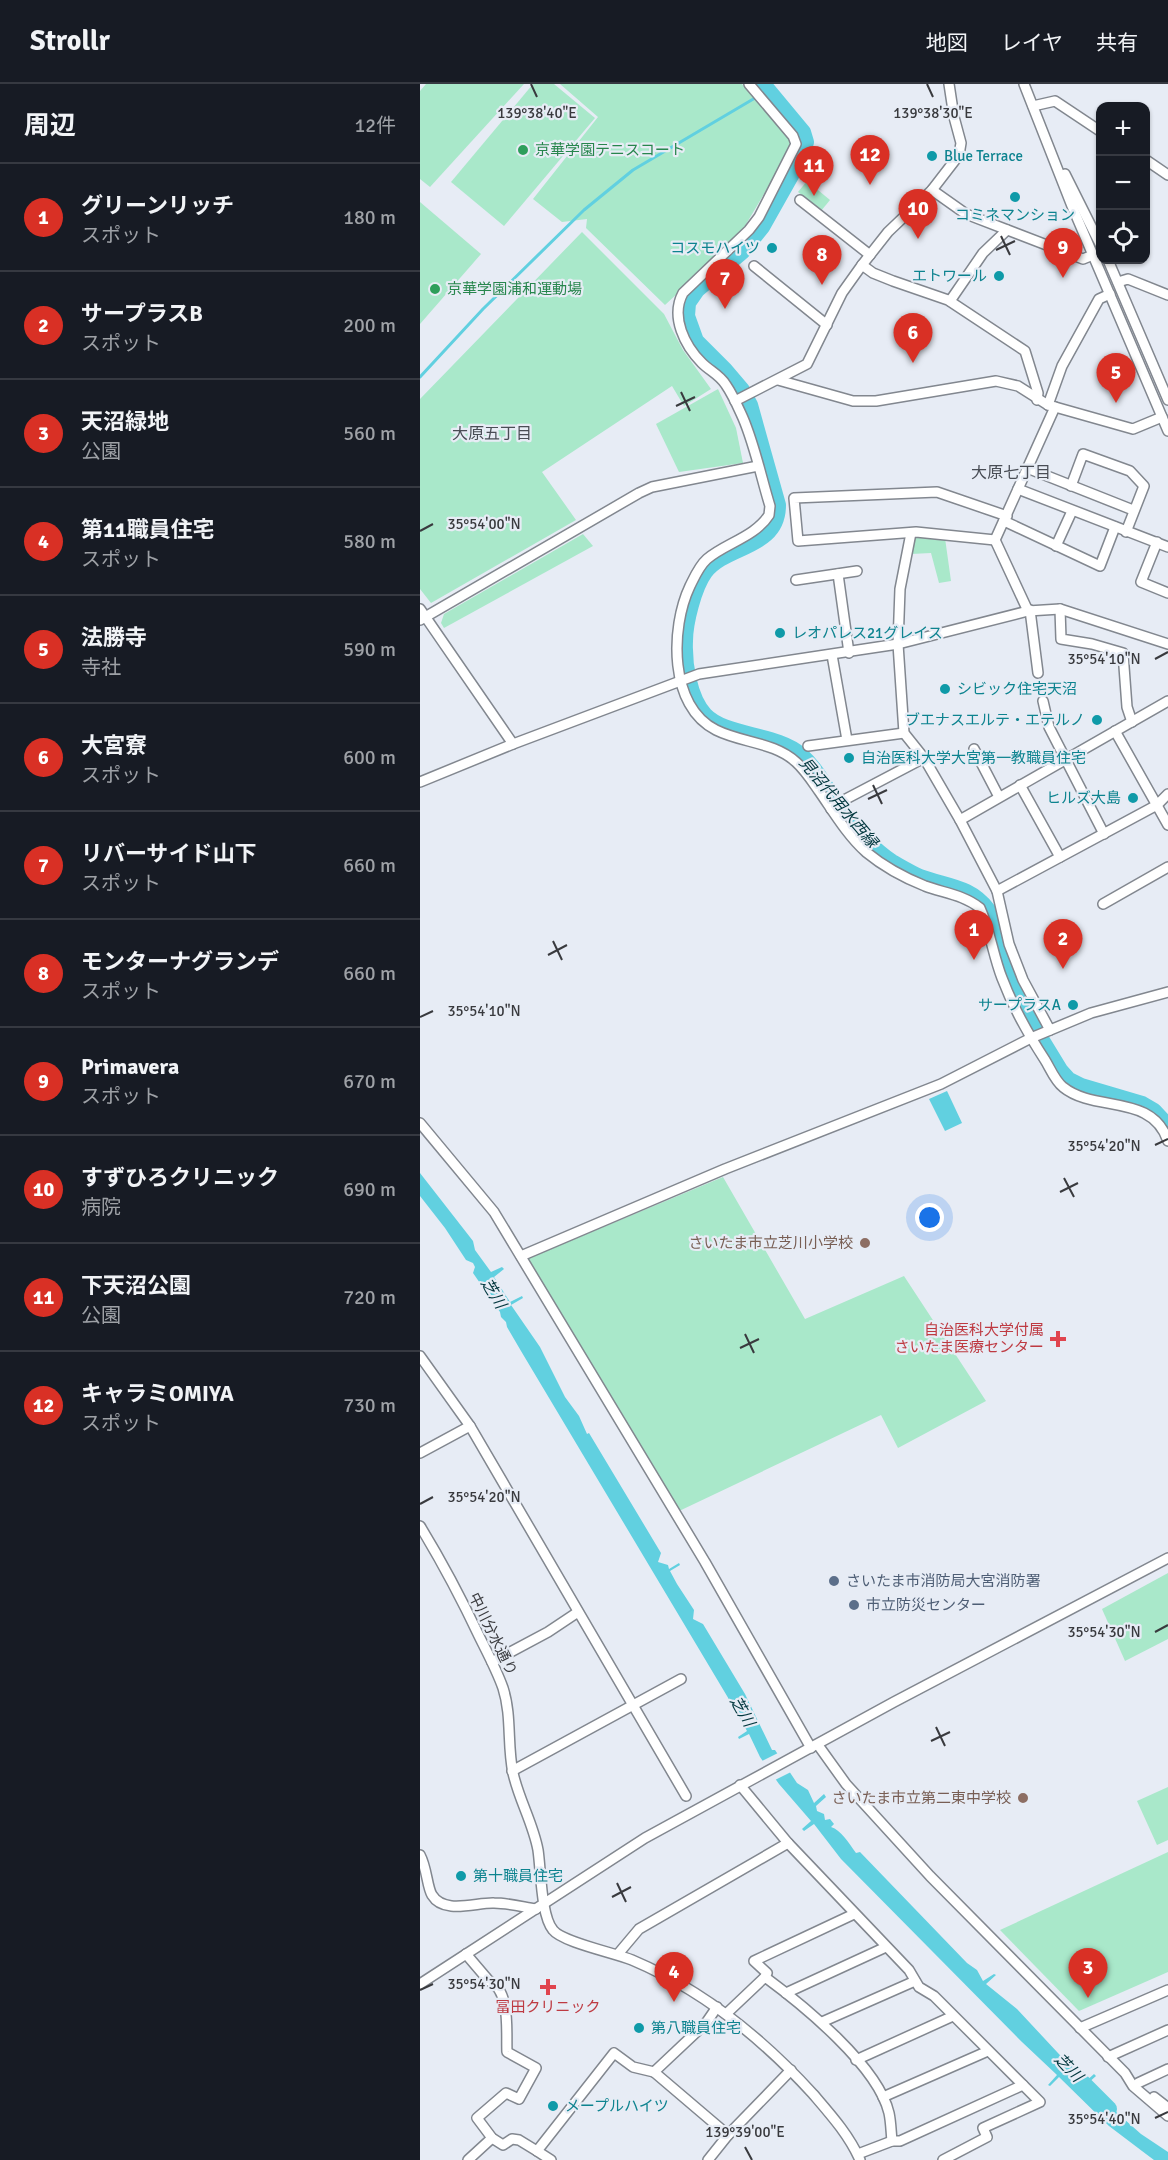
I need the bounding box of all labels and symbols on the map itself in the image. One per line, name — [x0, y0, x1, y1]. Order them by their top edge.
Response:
text: 139°38'40"E — [497, 104, 577, 122]
text: 139°38'30"E — [893, 104, 973, 122]
pin: 12 — [850, 135, 890, 185]
place label: 京華学園テニスコート — [535, 141, 685, 159]
marker: 京華学園テニスコート — [516, 143, 530, 157]
pin: 11 — [794, 147, 834, 196]
place label: Blue Terrace — [944, 147, 1023, 165]
marker: Blue Terrace — [925, 149, 939, 163]
pin: 10 — [898, 190, 938, 239]
marker: コミネマンション — [1008, 190, 1022, 204]
place label: コミネマンション — [955, 206, 1075, 224]
pin: 9 — [1044, 228, 1082, 278]
pin: 8 — [802, 236, 842, 285]
place label: コスモハイツ — [670, 239, 760, 257]
marker: コスモハイツ — [765, 241, 779, 255]
pin: 7 — [706, 260, 744, 309]
place label: エトワール — [912, 267, 987, 285]
marker: エトワール — [992, 269, 1006, 283]
place label: 京華学園浦和運動場 — [447, 280, 582, 298]
marker: 京華学園浦和運動場 — [428, 282, 442, 296]
pin: 6 — [894, 314, 932, 363]
pin: 5 — [1096, 354, 1136, 403]
district label: 大原五丁目 — [452, 424, 532, 444]
district label: 大原七丁目 — [971, 463, 1051, 483]
text: 35°54'00"N — [447, 515, 521, 533]
place label: レオパレス21グレイス — [792, 624, 943, 642]
marker: レオパレス21グレイス — [773, 626, 787, 640]
text: 35°54'10"N — [1067, 650, 1141, 668]
place label: シビック住宅天沼 — [957, 680, 1077, 698]
marker: シビック住宅天沼 — [938, 682, 952, 696]
place label: ブエナスエルテ・エテルノ — [905, 711, 1085, 729]
marker: ブエナスエルテ・エテルノ — [1090, 713, 1104, 727]
place label: 自治医科大学大宮第一教職員住宅 — [861, 749, 1086, 767]
marker: 自治医科大学大宮第一教職員住宅 — [842, 751, 856, 765]
water label: 見沼代用水西縁 — [795, 753, 883, 853]
place label: ヒルズ大島 — [1046, 789, 1121, 807]
marker: ヒルズ大島 — [1126, 791, 1140, 805]
pin: 1 — [954, 910, 994, 960]
pin: 2 — [1044, 920, 1082, 969]
place label: サープラスA — [978, 996, 1061, 1014]
marker: サープラスA — [1066, 998, 1080, 1012]
text: 35°54'10"N — [447, 1002, 521, 1020]
text: 35°54'20"N — [1067, 1137, 1141, 1155]
your location — [915, 1203, 944, 1232]
place label: さいたま市立芝川小学校 — [688, 1234, 853, 1252]
marker: さいたま市立芝川小学校 — [858, 1236, 872, 1250]
water label: 芝川 — [476, 1275, 511, 1314]
place label: 自治医科大学付属 さいたま医療センター — [894, 1321, 1044, 1356]
marker: 自治医科大学付属 さいたま医療センター — [1049, 1330, 1067, 1348]
text: 35°54'20"N — [447, 1488, 521, 1506]
place label: さいたま市消防局大宮消防署 — [846, 1572, 1041, 1590]
marker: さいたま市消防局大宮消防署 — [827, 1574, 841, 1588]
street label: 中川分水通り — [465, 1590, 521, 1678]
place label: 市立防災センター — [866, 1596, 986, 1614]
marker: 市立防災センター — [847, 1598, 861, 1612]
text: 35°54'30"N — [1067, 1623, 1141, 1641]
water label: 芝川 — [725, 1693, 760, 1732]
place label: さいたま市立第二東中学校 — [831, 1789, 1011, 1807]
marker: さいたま市立第二東中学校 — [1016, 1791, 1030, 1805]
place label: 第十職員住宅 — [473, 1867, 563, 1885]
marker: 第十職員住宅 — [454, 1869, 468, 1883]
pin: 3 — [1068, 1948, 1108, 1998]
pin: 4 — [654, 1952, 694, 2002]
text: 35°54'30"N — [447, 1975, 521, 1993]
marker: 冨田クリニック — [539, 1978, 557, 1996]
place label: 冨田クリニック — [495, 1998, 601, 2016]
place label: 第八職員住宅 — [651, 2019, 741, 2037]
marker: 第八職員住宅 — [632, 2021, 646, 2035]
water label: 芝川 — [1050, 2049, 1088, 2088]
place label: メープルハイツ — [565, 2097, 669, 2115]
marker: メープルハイツ — [546, 2099, 560, 2113]
text: 35°54'40"N — [1067, 2110, 1141, 2128]
text: 139°39'00"E — [705, 2123, 785, 2141]

